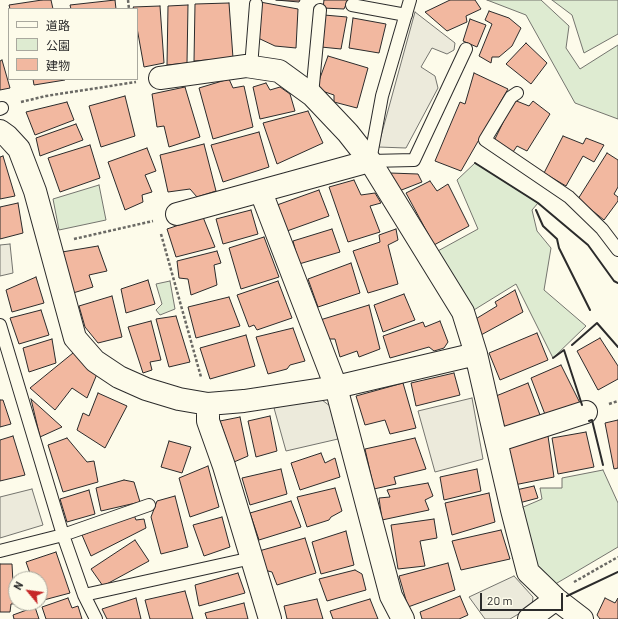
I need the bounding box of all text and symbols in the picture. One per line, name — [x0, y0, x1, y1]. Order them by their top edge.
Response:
legend — [8, 8, 138, 80]
text: 道路 — [46, 18, 70, 32]
text: 公園 — [46, 38, 70, 52]
text: 建物 — [46, 58, 70, 72]
north arrow — [8, 571, 48, 611]
text: N — [10, 579, 25, 592]
scale bar — [482, 585, 565, 611]
text: 20 m — [487, 593, 513, 607]

